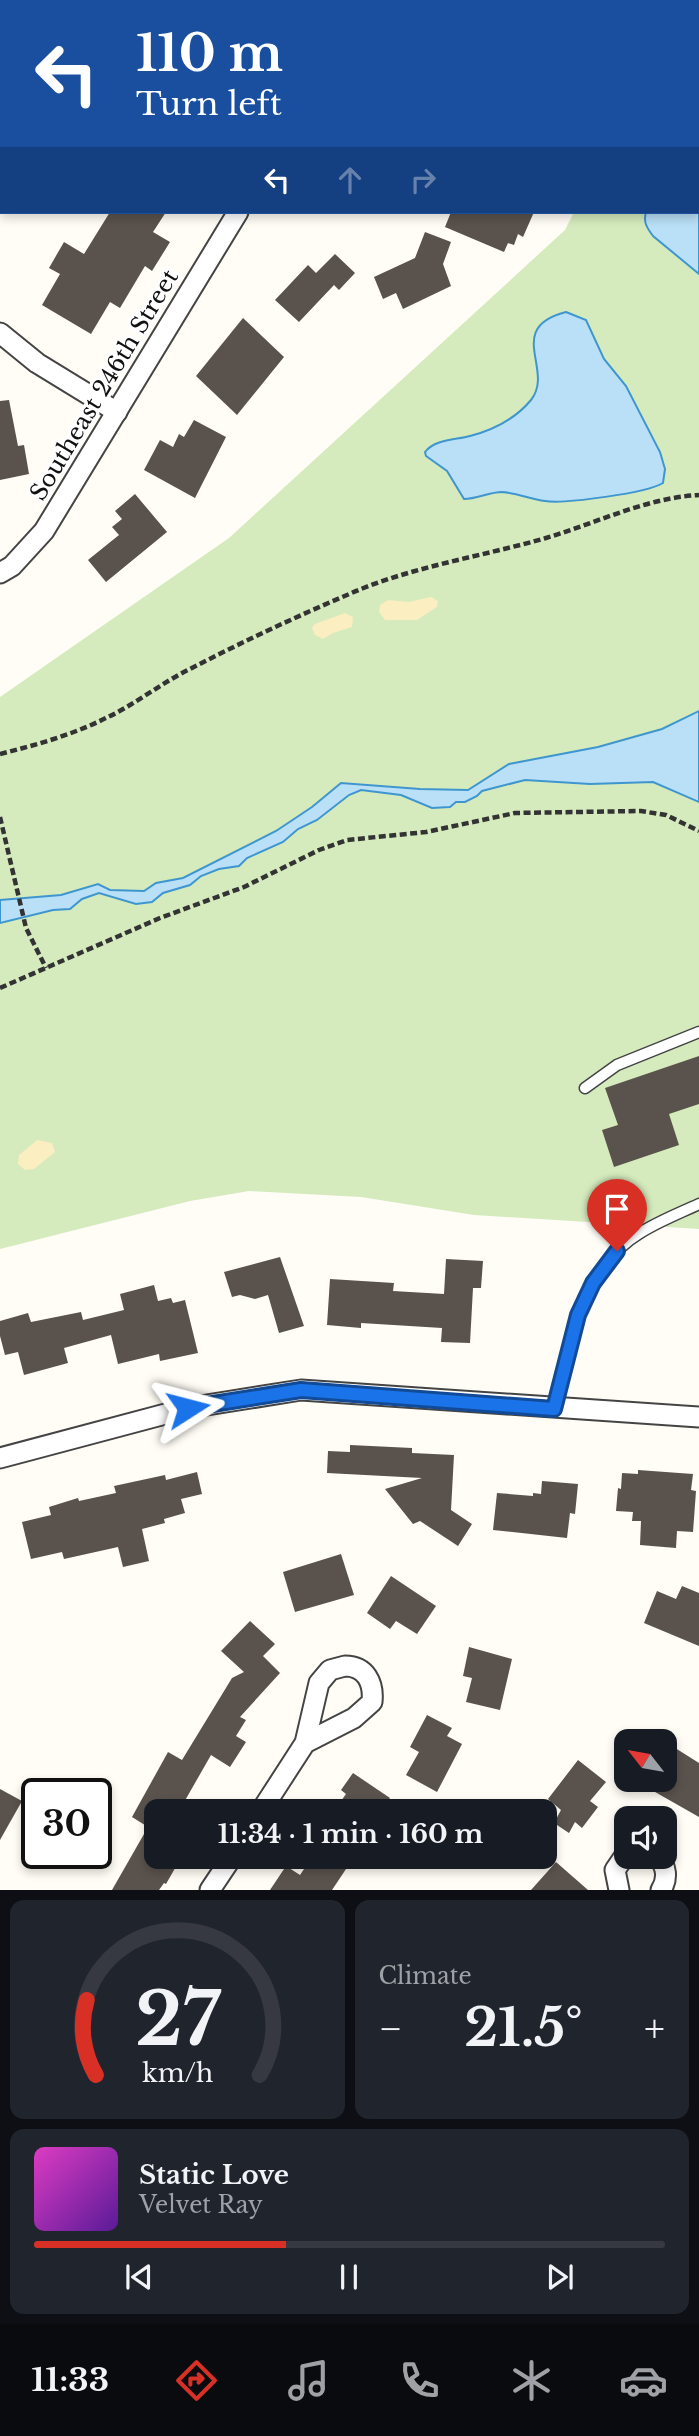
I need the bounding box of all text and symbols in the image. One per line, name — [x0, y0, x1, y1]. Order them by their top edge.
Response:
text: 110 m — [136, 23, 283, 84]
icon: left — [21, 28, 112, 119]
text: Turn left — [136, 84, 282, 124]
icon: left — [258, 161, 296, 199]
icon: ahead — [331, 161, 369, 199]
icon: right — [404, 161, 442, 199]
street label: Southeast 246th Street — [24, 264, 184, 505]
pin — [587, 1179, 647, 1251]
icon: arrive — [598, 1190, 636, 1228]
position arrow — [151, 1371, 225, 1445]
north arrow — [614, 1729, 677, 1792]
map controls — [614, 1729, 677, 1869]
speed limit sign: 30 — [21, 1778, 112, 1869]
button: sound — [614, 1806, 677, 1869]
text: 11:34 · 1 min · 160 m — [218, 1818, 483, 1850]
text: Climate — [379, 1962, 472, 1990]
text: 27 — [135, 1975, 221, 2066]
text: 21.5° — [464, 1996, 583, 2060]
text: − — [379, 2005, 403, 2052]
text: + — [644, 2005, 665, 2052]
text: km/h — [142, 2058, 213, 2089]
text: Static Love — [139, 2159, 289, 2191]
text: Velvet Ray — [139, 2191, 263, 2219]
icon: previous — [120, 2258, 158, 2296]
icon: pause — [330, 2258, 368, 2296]
icon: next — [541, 2258, 579, 2296]
icon: directions — [172, 2356, 221, 2405]
icon: music — [284, 2356, 333, 2405]
icon: phone — [395, 2356, 444, 2405]
icon: climate — [507, 2356, 556, 2405]
icon: car — [619, 2356, 668, 2405]
text: 11:33 — [31, 2360, 109, 2400]

